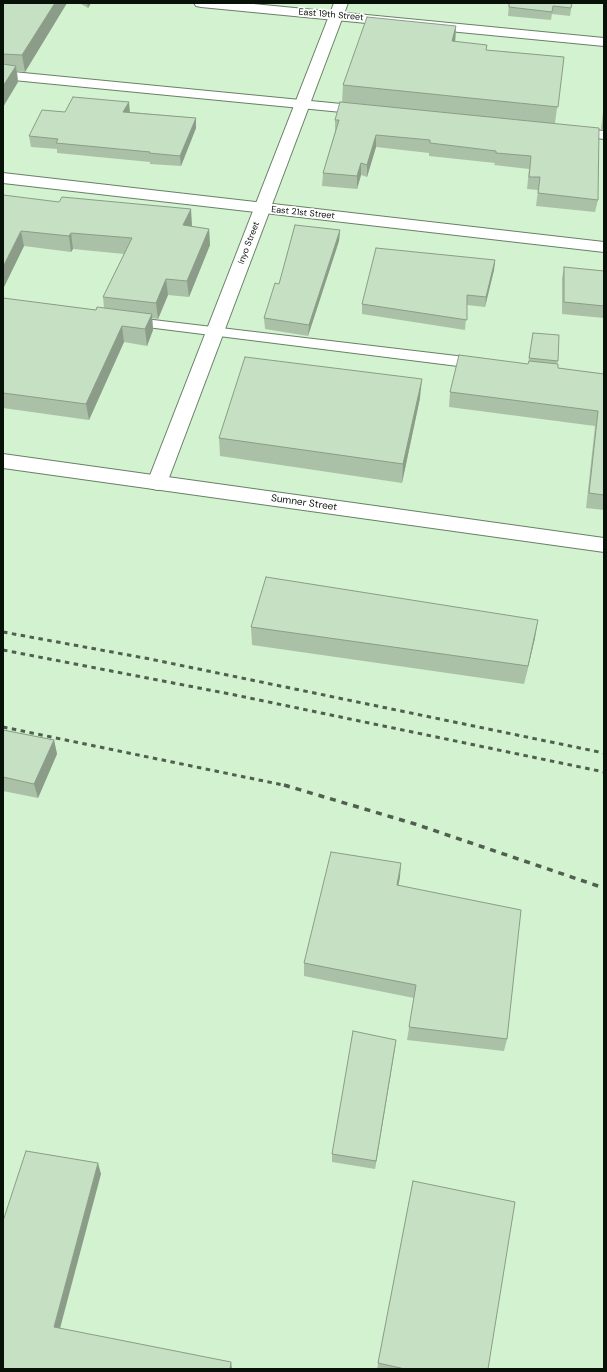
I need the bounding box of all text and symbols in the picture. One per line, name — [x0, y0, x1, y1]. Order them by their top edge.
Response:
street label: East 19th Street — [298, 7, 364, 23]
street label: East 21st Street — [271, 204, 335, 222]
street label: Inyo Street — [236, 220, 262, 266]
street label: Sumner Street — [270, 492, 338, 514]

